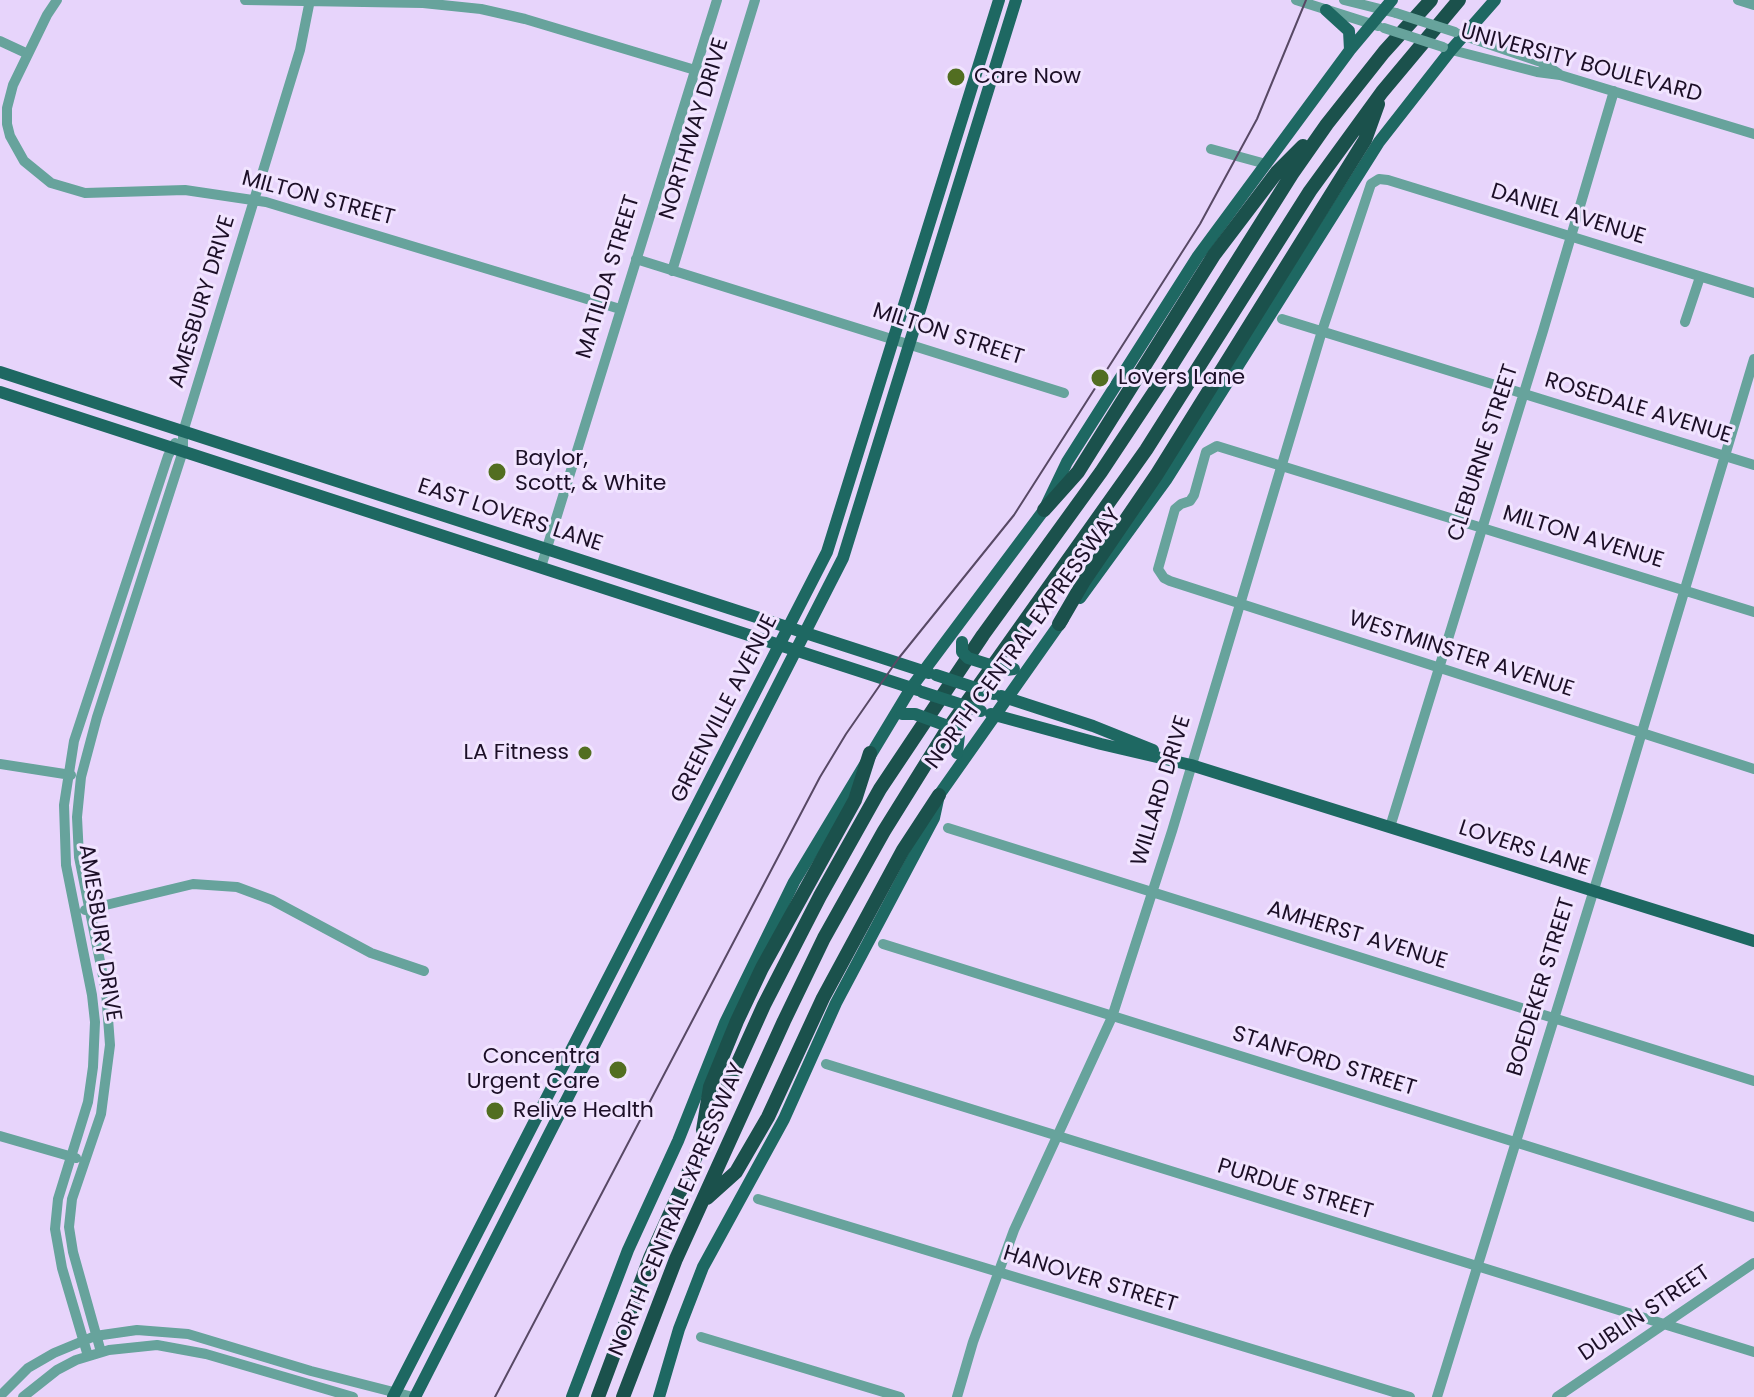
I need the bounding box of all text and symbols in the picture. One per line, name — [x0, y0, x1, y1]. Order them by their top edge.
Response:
street label: UNIVERSITY BOULEVARD — [1457, 19, 1705, 109]
street label: NORTHWAY DRIVE — [655, 35, 735, 223]
place label: Care Now — [974, 64, 1081, 90]
marker: Care Now — [945, 66, 967, 88]
street label: MILTON STREET — [239, 166, 397, 232]
street label: DANIEL AVENUE — [1487, 179, 1649, 251]
street label: MATILDA STREET — [572, 192, 646, 362]
street label: AMESBURY DRIVE — [164, 213, 242, 391]
street label: MILTON STREET — [869, 298, 1027, 372]
street label: CLEBURNE STREET — [1443, 361, 1525, 545]
place label: Lovers Lane — [1118, 365, 1245, 391]
marker: Lovers Lane — [1089, 367, 1111, 389]
street label: ROSEDALE AVENUE — [1541, 368, 1735, 450]
place label: Baylor, Scott, & White — [515, 446, 666, 498]
marker: Baylor, Scott, & White — [486, 461, 508, 483]
street label: EAST LOVERS LANE — [414, 474, 606, 558]
street label: MILTON AVENUE — [1499, 501, 1667, 575]
street label: NORTH CENTRAL EXPRESSWAY — [921, 504, 1127, 774]
street label: WESTMINSTER AVENUE — [1345, 606, 1577, 704]
street label: GREENVILLE AVENUE — [666, 611, 784, 807]
street label: WILLARD DRIVE — [1127, 713, 1197, 869]
place label: LA Fitness — [464, 740, 569, 766]
marker: LA Fitness — [576, 744, 594, 762]
street label: LOVERS LANE — [1455, 815, 1593, 883]
street label: AMESBURY DRIVE — [72, 843, 126, 1023]
street label: BOEDEKER STREET — [1502, 895, 1582, 1079]
street label: AMHERST AVENUE — [1264, 896, 1450, 976]
street label: STANFORD STREET — [1229, 1021, 1419, 1103]
place label: Concentra Urgent Care — [467, 1044, 600, 1096]
marker: Concentra Urgent Care — [607, 1059, 629, 1081]
street label: NORTH CENTRAL EXPRESSWAY — [604, 1060, 752, 1360]
place label: Relive Health — [513, 1098, 654, 1124]
marker: Relive Health — [484, 1100, 506, 1122]
street label: PURDUE STREET — [1214, 1154, 1376, 1226]
street label: HANOVER STREET — [1000, 1241, 1180, 1319]
street label: DUBLIN STREET — [1574, 1260, 1716, 1368]

